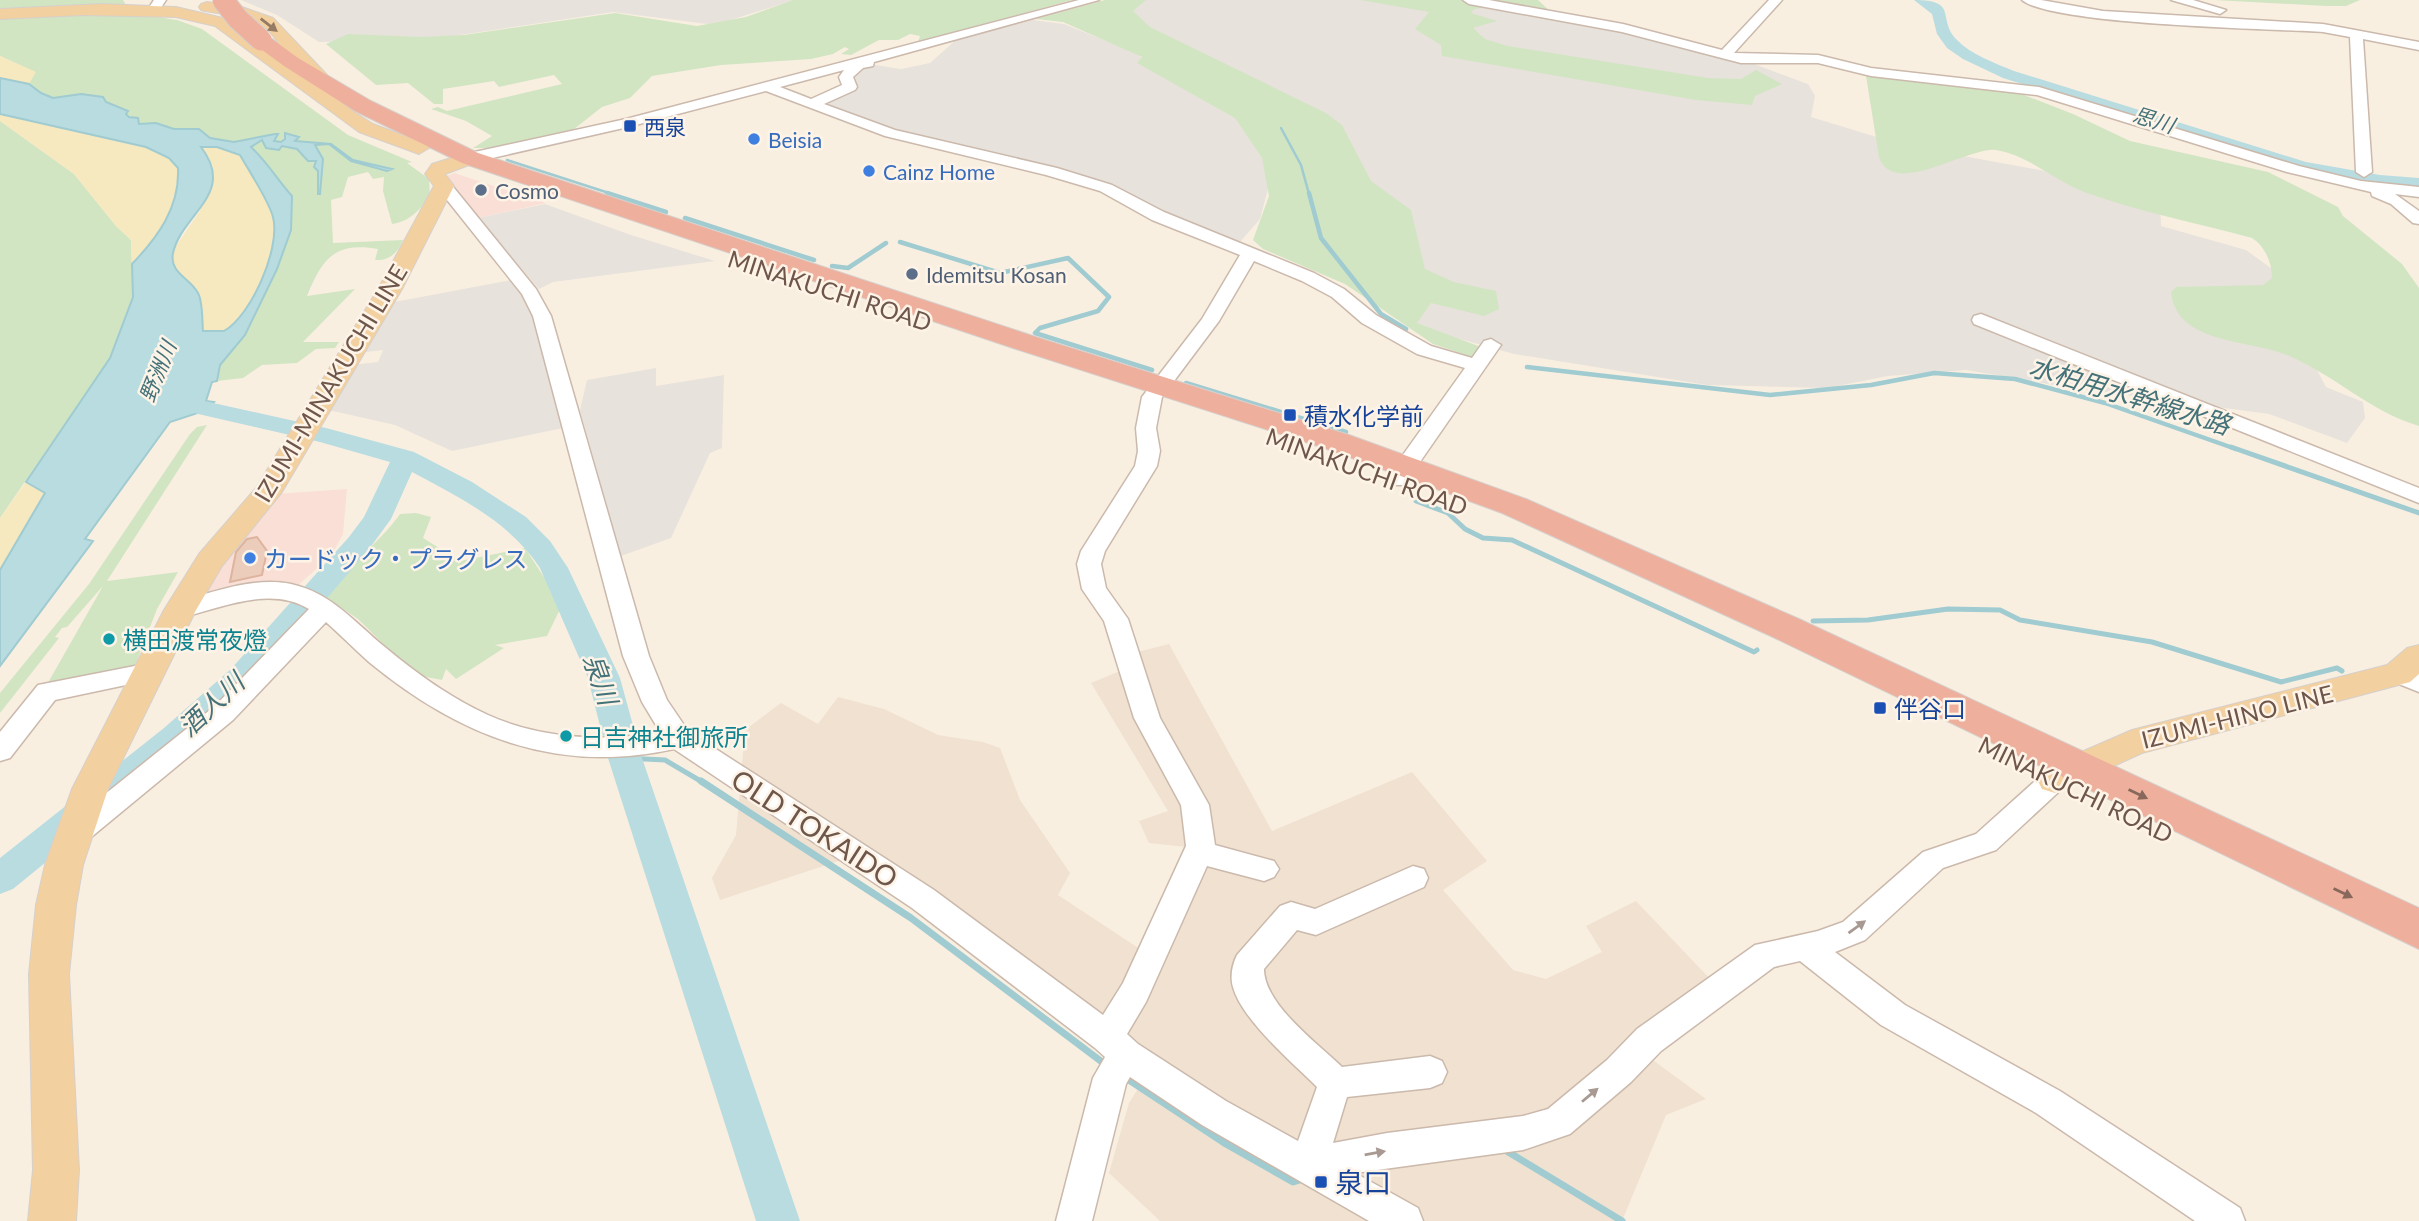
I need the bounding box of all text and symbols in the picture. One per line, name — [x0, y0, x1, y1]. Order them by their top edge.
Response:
one-way arrow — [259, 17, 277, 32]
water label: 思川 — [2130, 101, 2180, 138]
place label: 西泉 — [644, 114, 686, 139]
marker: 西泉 — [622, 118, 638, 134]
place label: Beisia — [768, 127, 822, 152]
marker: Beisia — [746, 131, 762, 147]
place label: Cainz Home — [883, 159, 995, 184]
marker: Cainz Home — [861, 163, 877, 179]
place label: Cosmo — [495, 178, 559, 203]
marker: Cosmo — [473, 182, 489, 198]
street label: MINAKUCHI ROAD — [724, 243, 936, 337]
street label: IZUMI-MINAKUCHI LINE — [247, 259, 413, 507]
place label: Idemitsu Kosan — [926, 262, 1067, 287]
marker: Idemitsu Kosan — [904, 266, 920, 282]
water label: 野洲川 — [134, 335, 181, 405]
water label: 水柏用水幹線水路 — [2026, 349, 2236, 441]
place label: 積水化学前 — [1304, 401, 1424, 430]
marker: 積水化学前 — [1282, 407, 1298, 423]
street label: MINAKUCHI ROAD — [1262, 421, 1472, 521]
place label: カードック・プラグレス — [264, 544, 528, 573]
marker: カードック・プラグレス — [242, 550, 258, 566]
place label: 横田渡常夜燈 — [123, 625, 267, 654]
marker: 横田渡常夜燈 — [101, 631, 117, 647]
water label: 泉川 — [577, 649, 626, 712]
water label: 酒人川 — [172, 664, 253, 742]
street label: IZUMI-HINO LINE — [2138, 678, 2336, 754]
place label: 伴谷口 — [1894, 694, 1966, 723]
marker: 伴谷口 — [1872, 700, 1888, 716]
place label: 日吉神社御旅所 — [580, 722, 748, 751]
marker: 日吉神社御旅所 — [558, 728, 574, 744]
street label: MINAKUCHI ROAD — [1974, 729, 2178, 849]
street label: OLD TOKAIDO — [725, 762, 905, 894]
one-way arrow — [2128, 789, 2148, 800]
one-way arrow — [2333, 887, 2353, 898]
one-way arrow — [1848, 920, 1867, 934]
one-way arrow — [1580, 1088, 1598, 1103]
one-way arrow — [1364, 1147, 1386, 1158]
place label: 泉口 — [1335, 1165, 1391, 1199]
marker: 泉口 — [1313, 1174, 1329, 1190]

